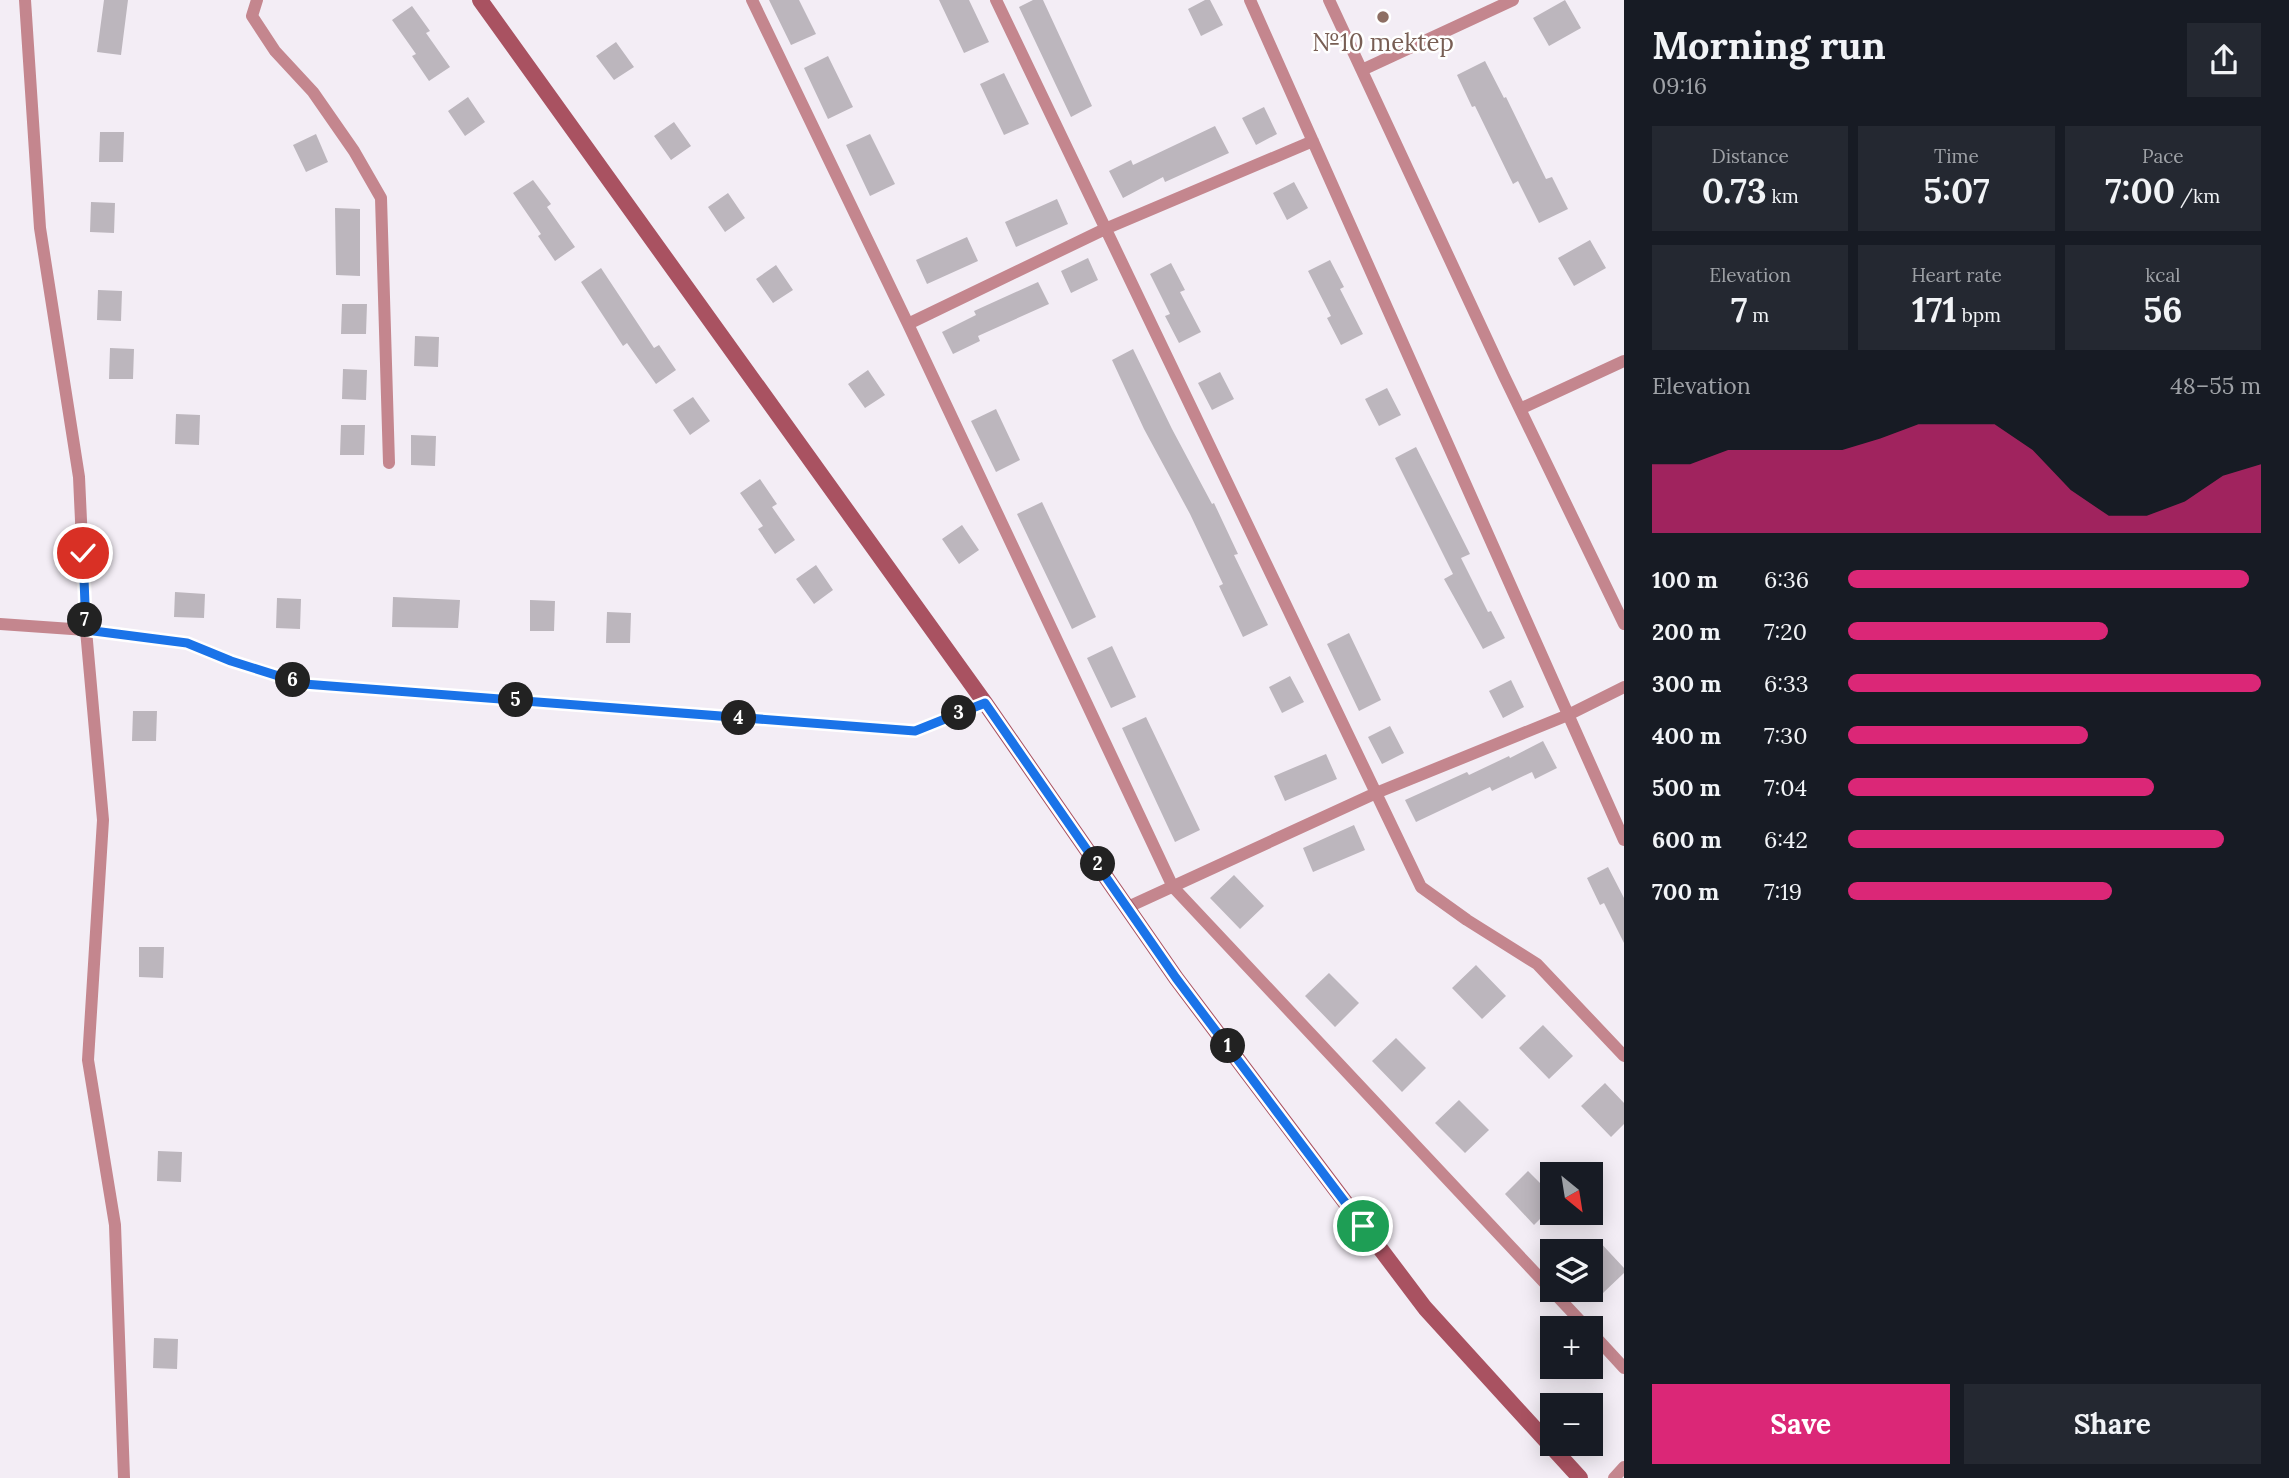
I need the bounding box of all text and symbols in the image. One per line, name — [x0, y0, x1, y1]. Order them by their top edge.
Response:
marker: №10 mektep — [1375, 9, 1391, 25]
text: Morning run — [1652, 21, 1886, 69]
button: share — [2187, 23, 2261, 97]
place label: №10 mektep — [1312, 27, 1454, 58]
text: 09:16 — [1652, 71, 1707, 100]
text: Distance — [1712, 144, 1789, 168]
text: Time — [1934, 144, 1979, 168]
text: Pace — [2142, 144, 2184, 168]
text: 0.73 — [1702, 168, 1766, 213]
text: 5:07 — [1923, 168, 1990, 213]
text: 7:00 — [2105, 168, 2175, 213]
text: km — [1766, 184, 1799, 208]
text: /km — [2175, 184, 2220, 208]
text: Elevation — [1709, 263, 1791, 287]
text: Heart rate — [1911, 263, 2002, 287]
text: kcal — [2145, 263, 2180, 287]
text: 7 — [1731, 287, 1747, 332]
text: 171 — [1912, 287, 1957, 332]
text: 56 — [2143, 287, 2182, 332]
text: m — [1747, 303, 1769, 327]
text: bpm — [1957, 303, 2001, 327]
text: Elevation — [1652, 371, 1751, 400]
text: 48–55 m — [2170, 371, 2261, 400]
pin — [53, 523, 113, 583]
icon: check — [64, 534, 102, 572]
text: 100 m — [1652, 565, 1718, 594]
text: 6:36 — [1764, 565, 1809, 594]
pin: 7 — [68, 602, 102, 638]
text: 7 — [80, 607, 89, 631]
text: 200 m — [1652, 617, 1721, 646]
text: 7:20 — [1764, 617, 1807, 646]
pin: 6 — [276, 662, 310, 698]
text: 6 — [287, 667, 298, 691]
text: 300 m — [1652, 669, 1721, 698]
text: 6:33 — [1764, 669, 1809, 698]
pin: 5 — [498, 682, 534, 718]
text: 5 — [510, 687, 521, 711]
pin: 3 — [942, 696, 976, 730]
pin: 4 — [722, 700, 756, 736]
text: 3 — [953, 700, 964, 724]
text: 4 — [733, 705, 744, 729]
text: 400 m — [1652, 721, 1721, 750]
text: 7:30 — [1764, 721, 1807, 750]
text: 500 m — [1652, 773, 1721, 802]
text: 7:04 — [1764, 773, 1807, 802]
text: 600 m — [1652, 825, 1722, 854]
text: 6:42 — [1764, 825, 1808, 854]
pin: 2 — [1080, 846, 1116, 882]
text: 2 — [1092, 851, 1103, 875]
text: 700 m — [1652, 877, 1719, 906]
text: 7:19 — [1764, 877, 1802, 906]
pin: 1 — [1210, 1028, 1246, 1064]
text: 1 — [1224, 1033, 1231, 1057]
north arrow — [1540, 1162, 1603, 1225]
map controls — [1540, 1162, 1603, 1456]
pin — [1333, 1196, 1393, 1256]
icon: arrive — [1344, 1207, 1382, 1245]
button: layers — [1540, 1239, 1603, 1302]
button: + — [1540, 1316, 1603, 1379]
button: Save — [1652, 1384, 1950, 1464]
button: Share — [1964, 1384, 2261, 1464]
button: − — [1540, 1393, 1603, 1456]

